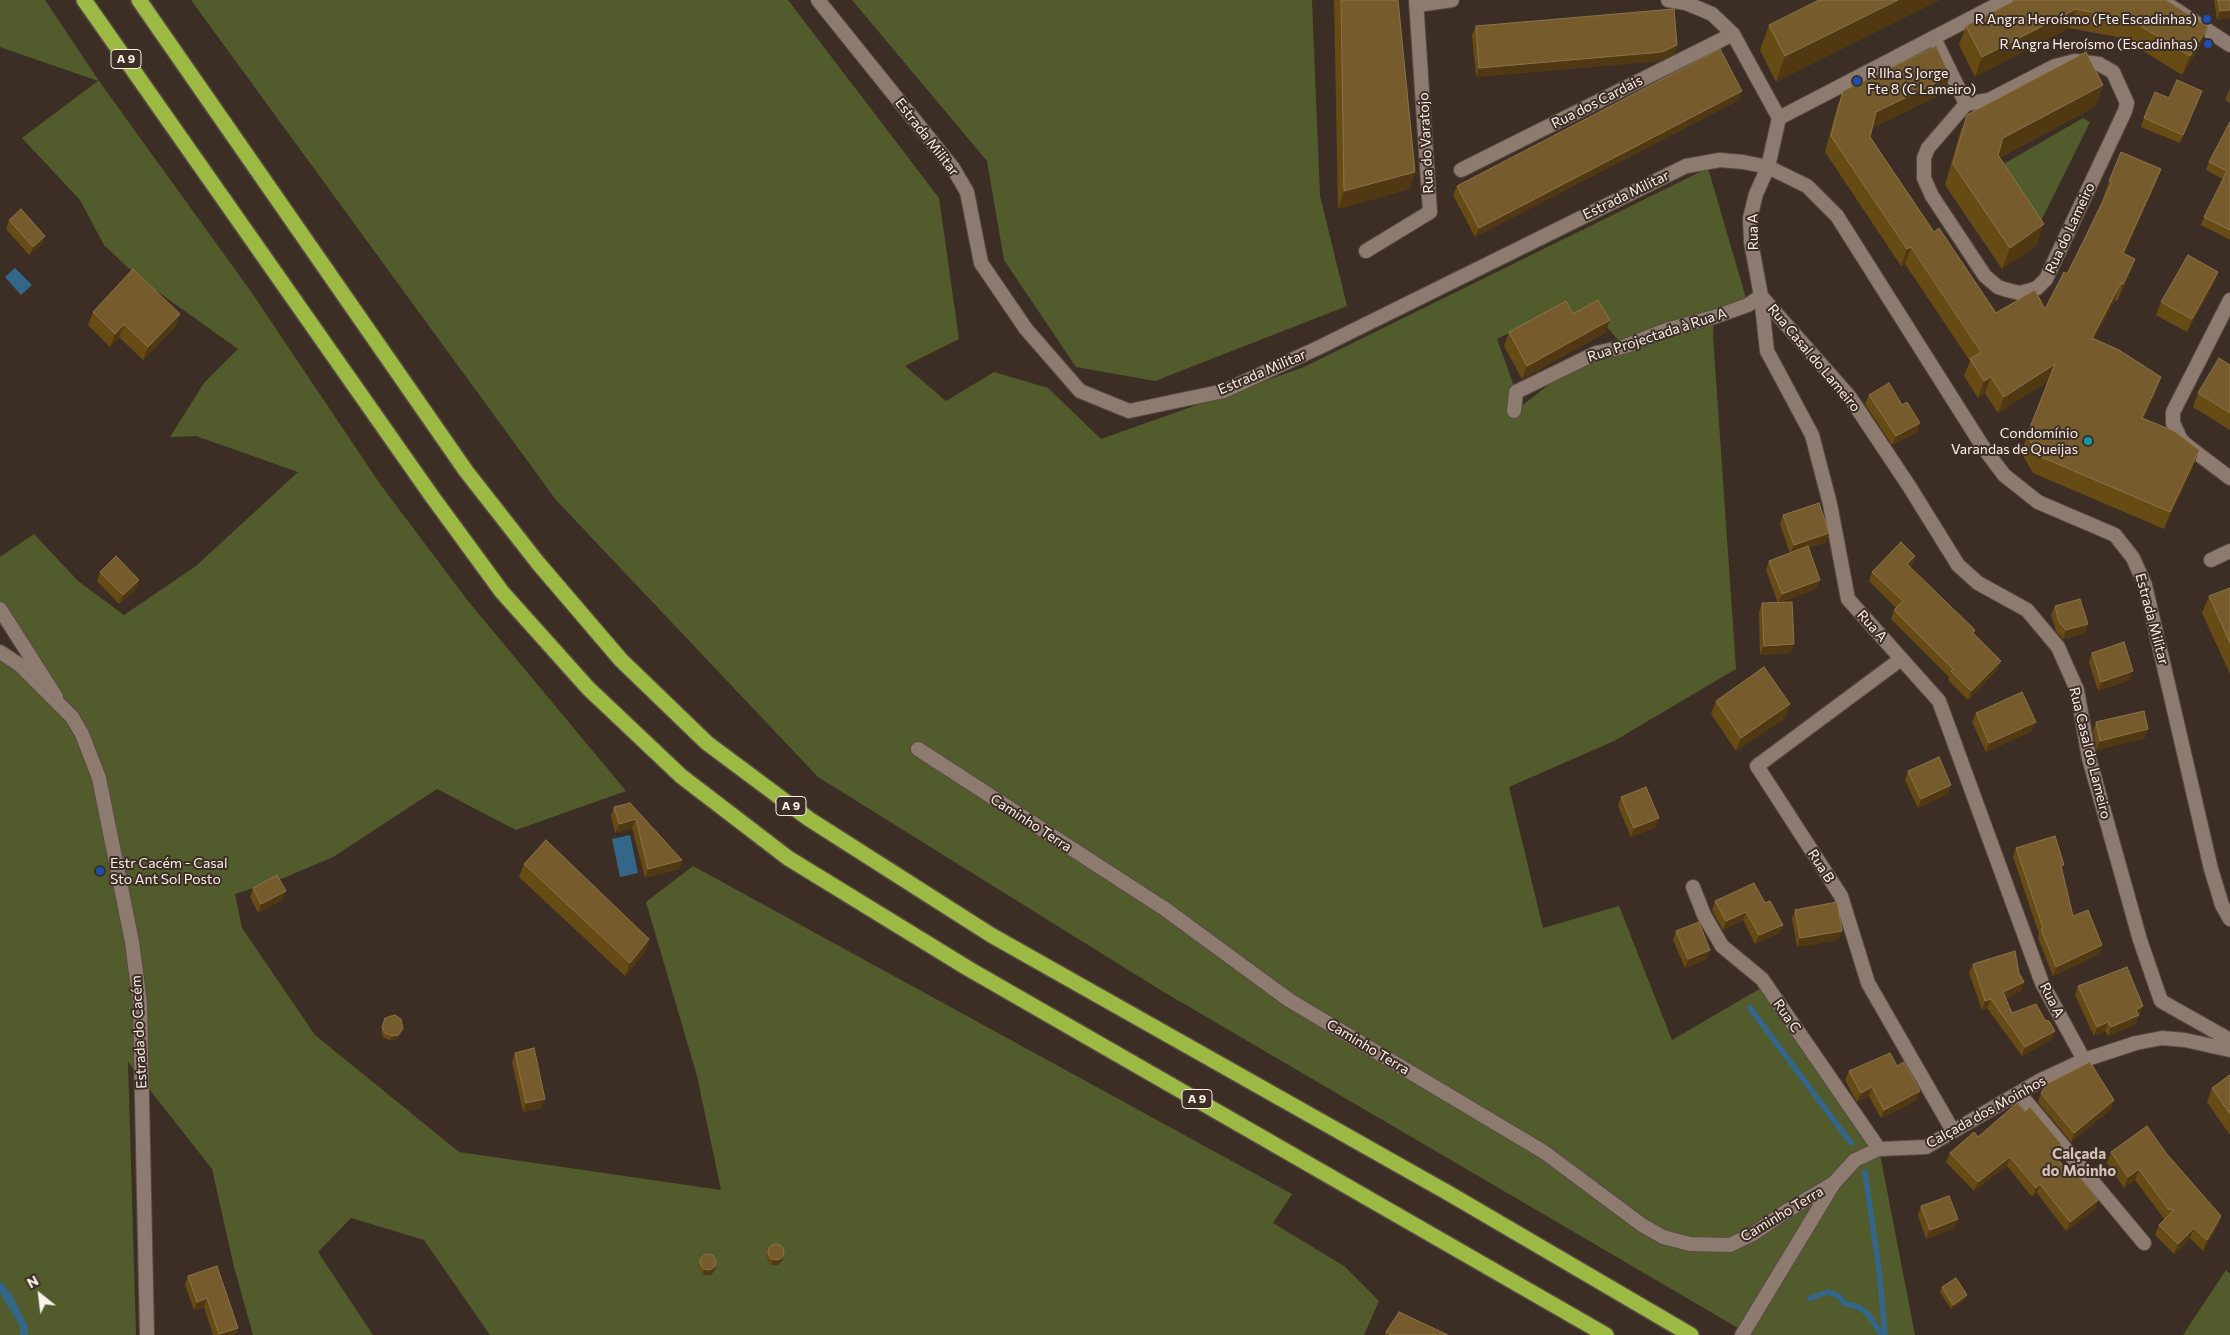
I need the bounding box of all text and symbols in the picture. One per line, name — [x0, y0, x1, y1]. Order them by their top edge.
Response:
place label: R Angra Heroísmo (Fte Escadinhas) — [1975, 11, 2197, 27]
marker: R Angra Heroísmo (Fte Escadinhas) — [2201, 13, 2213, 25]
place label: R Angra Heroísmo (Escadinhas) — [1999, 36, 2198, 52]
marker: R Angra Heroísmo (Escadinhas) — [2202, 38, 2214, 50]
road number: A 9 — [111, 50, 141, 68]
place label: R Ilha S Jorge Fte 8 (C Lameiro) — [1867, 65, 1976, 98]
street label: Rua dos Cardais — [1549, 72, 1645, 132]
marker: R Ilha S Jorge Fte 8 (C Lameiro) — [1851, 75, 1863, 87]
street label: Rua do Varatojo — [1415, 92, 1437, 194]
street label: Estrada Militar — [891, 95, 963, 179]
street label: Estrada Militar — [1580, 167, 1672, 223]
street label: Rua do Lameiro — [2042, 180, 2098, 276]
street label: Rua A — [1744, 213, 1762, 251]
street label: Rua Casal do Lameiro — [1764, 301, 1864, 415]
street label: Rua Projectada à Rua A — [1585, 305, 1729, 365]
street label: Estrada Militar — [1215, 346, 1309, 398]
place label: Condomínio Varandas de Queijas — [1951, 425, 2078, 458]
marker: Condomínio Varandas de Queijas — [2082, 435, 2094, 447]
street label: Estrada Militar — [2132, 571, 2172, 667]
street label: Rua A — [1853, 607, 1891, 645]
street label: Rua Casal do Lameiro — [2065, 685, 2115, 821]
street label: Caminho Terra — [987, 791, 1075, 855]
road number: A 9 — [776, 796, 806, 816]
street label: Rua B — [1804, 846, 1838, 886]
place label: Estr Cacém - Casal Sto Ant Sol Posto — [110, 855, 227, 888]
marker: Estr Cacém - Casal Sto Ant Sol Posto — [94, 865, 106, 877]
street label: Estrada do Cacém — [128, 975, 150, 1089]
street label: Rua A — [2036, 980, 2068, 1020]
street label: Rua C — [1770, 996, 1804, 1036]
street label: Caminho Terra — [1324, 1016, 1412, 1078]
street label: Calçada dos Moinhos — [1923, 1072, 2049, 1152]
road number: A 9 — [1182, 1090, 1212, 1108]
district label: Calçada do Moinho — [2042, 1145, 2116, 1180]
street label: Caminho Terra — [1738, 1183, 1826, 1245]
north arrow — [15, 1270, 65, 1320]
text: N — [24, 1271, 41, 1291]

